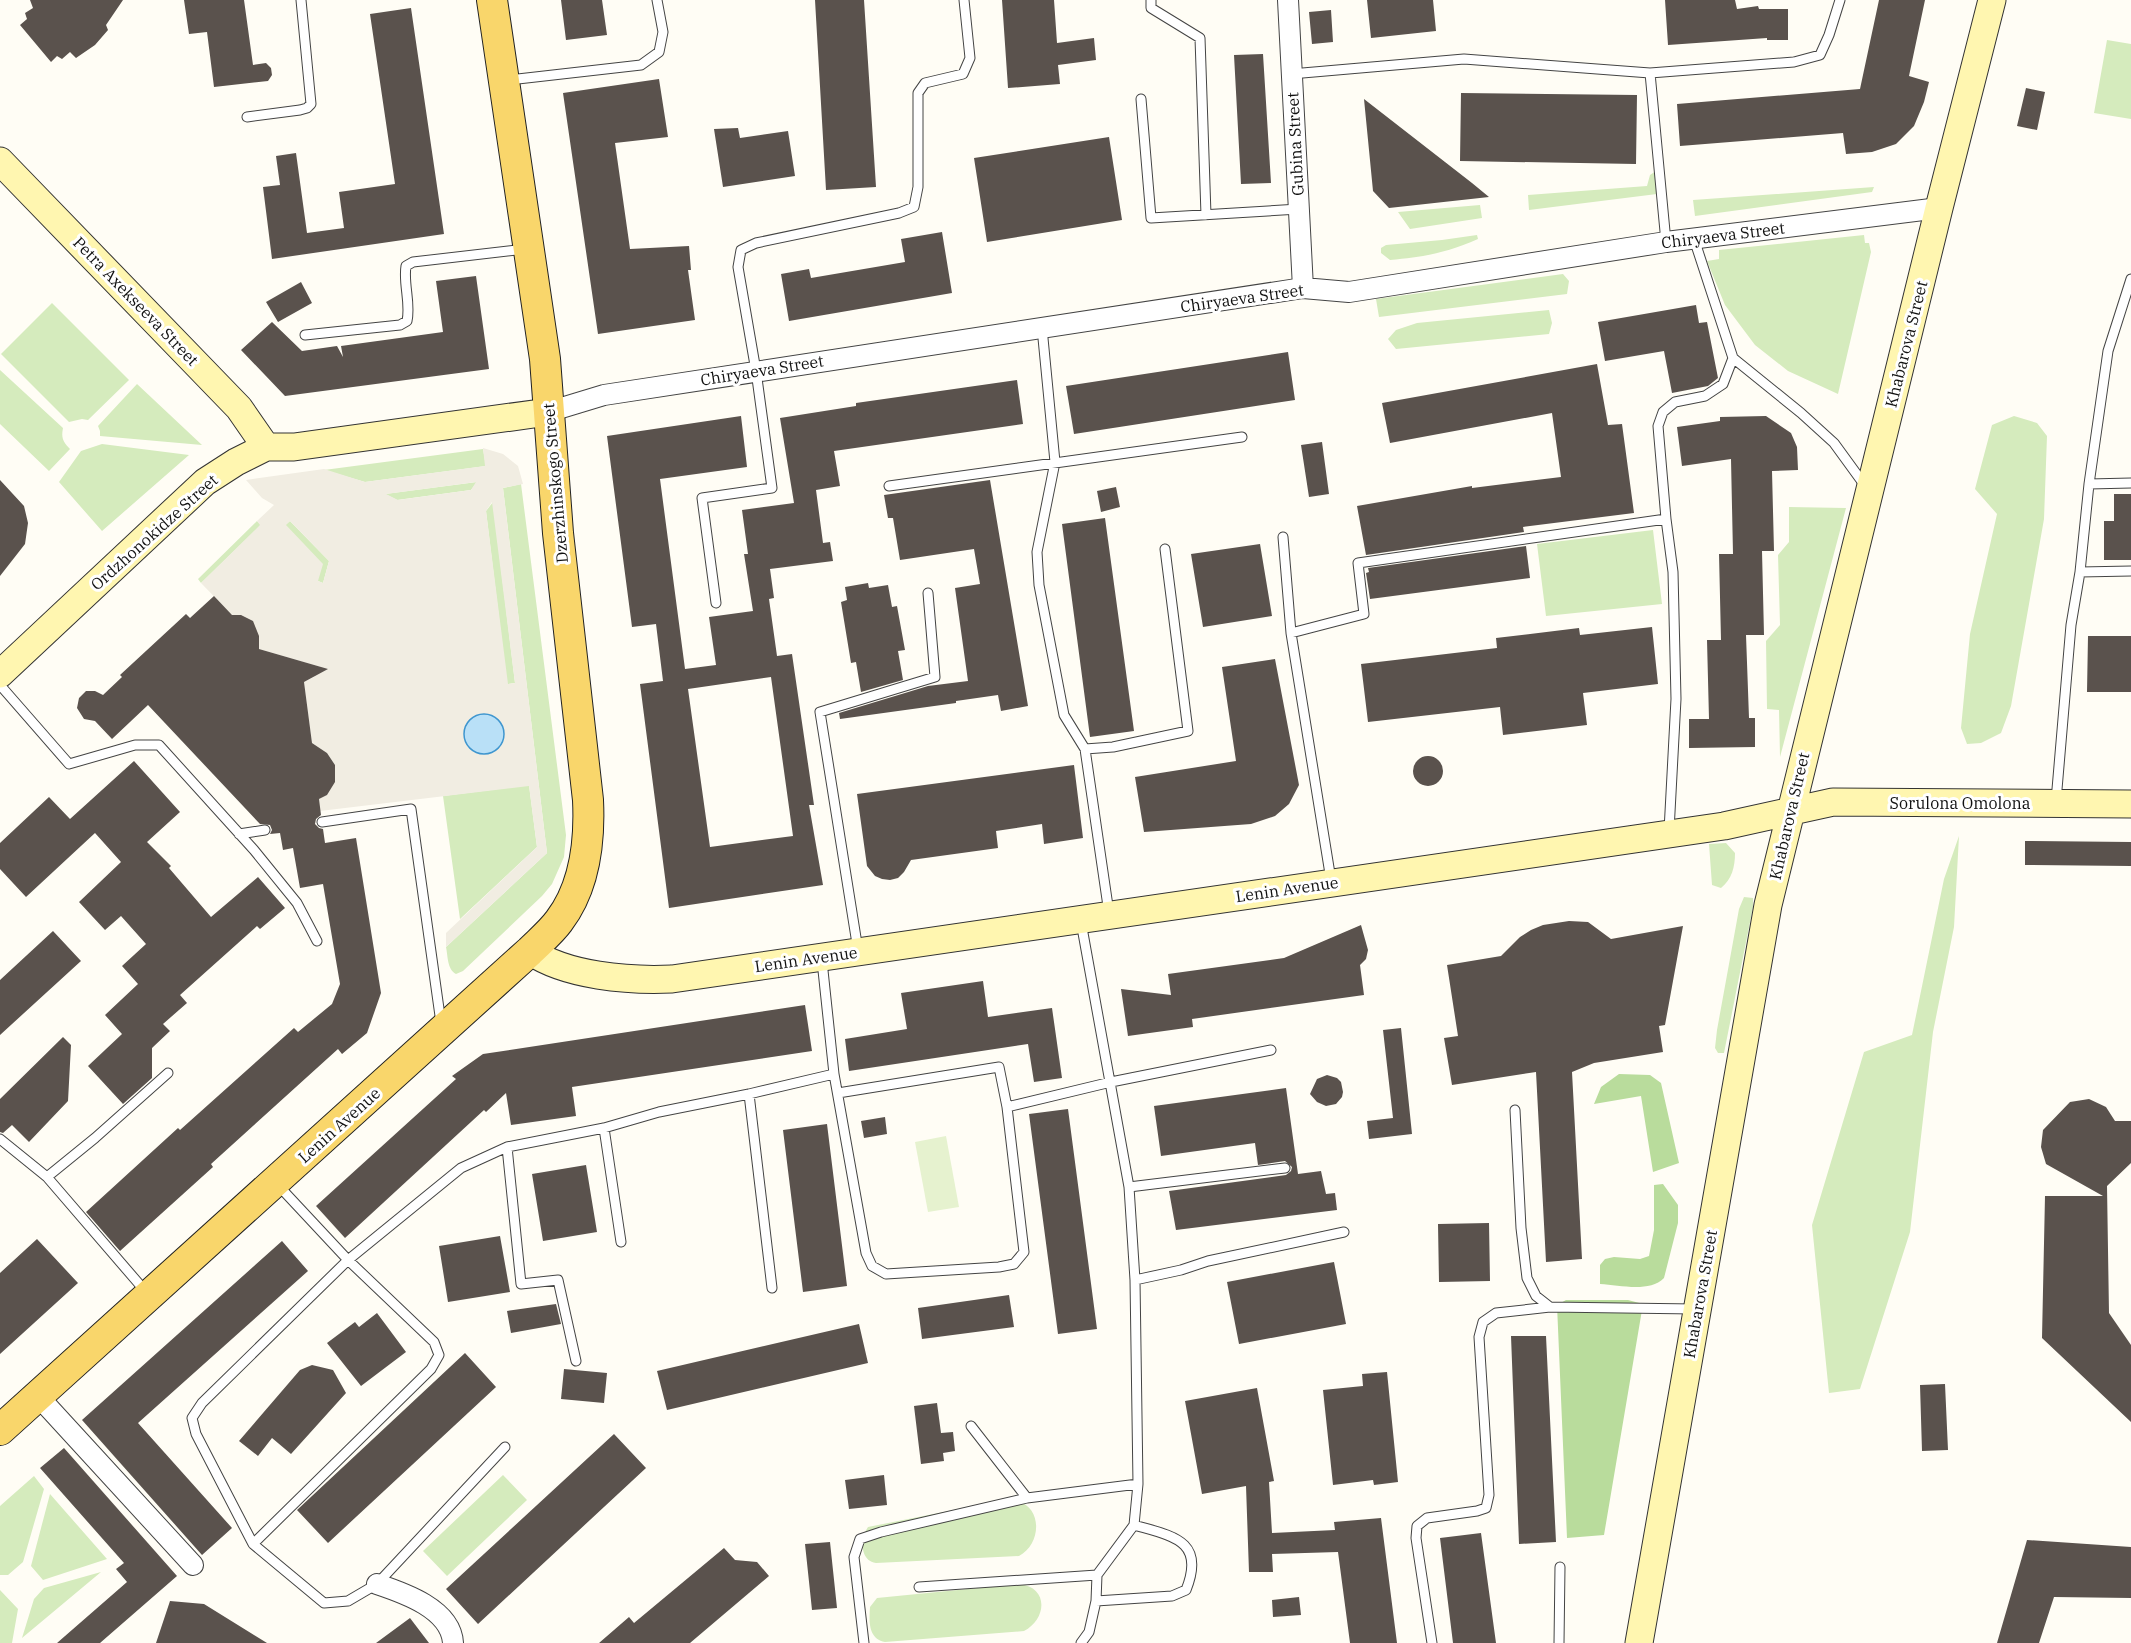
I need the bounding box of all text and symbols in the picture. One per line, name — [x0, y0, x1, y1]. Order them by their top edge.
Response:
street label: Gubina Street — [1282, 91, 1308, 196]
street label: Chiryaeva Street — [1660, 217, 1786, 253]
street label: Petra Axekseeva Street — [69, 232, 203, 370]
street label: Khabarova Street — [1881, 278, 1932, 410]
street label: Chiryaeva Street — [1179, 279, 1305, 317]
street label: Chiryaeva Street — [699, 350, 825, 390]
street label: Dzerzhinskogo Street — [538, 402, 572, 564]
street label: Ordzhonokidze Street — [86, 469, 222, 594]
street label: Khabarova Street — [1765, 750, 1813, 882]
street label: Sorulona Omolona — [1890, 793, 2031, 813]
street label: Lenin Avenue — [1234, 872, 1340, 906]
street label: Lenin Avenue — [753, 942, 859, 976]
street label: Lenin Avenue — [294, 1083, 384, 1167]
street label: Khabarova Street — [1679, 1228, 1721, 1360]

